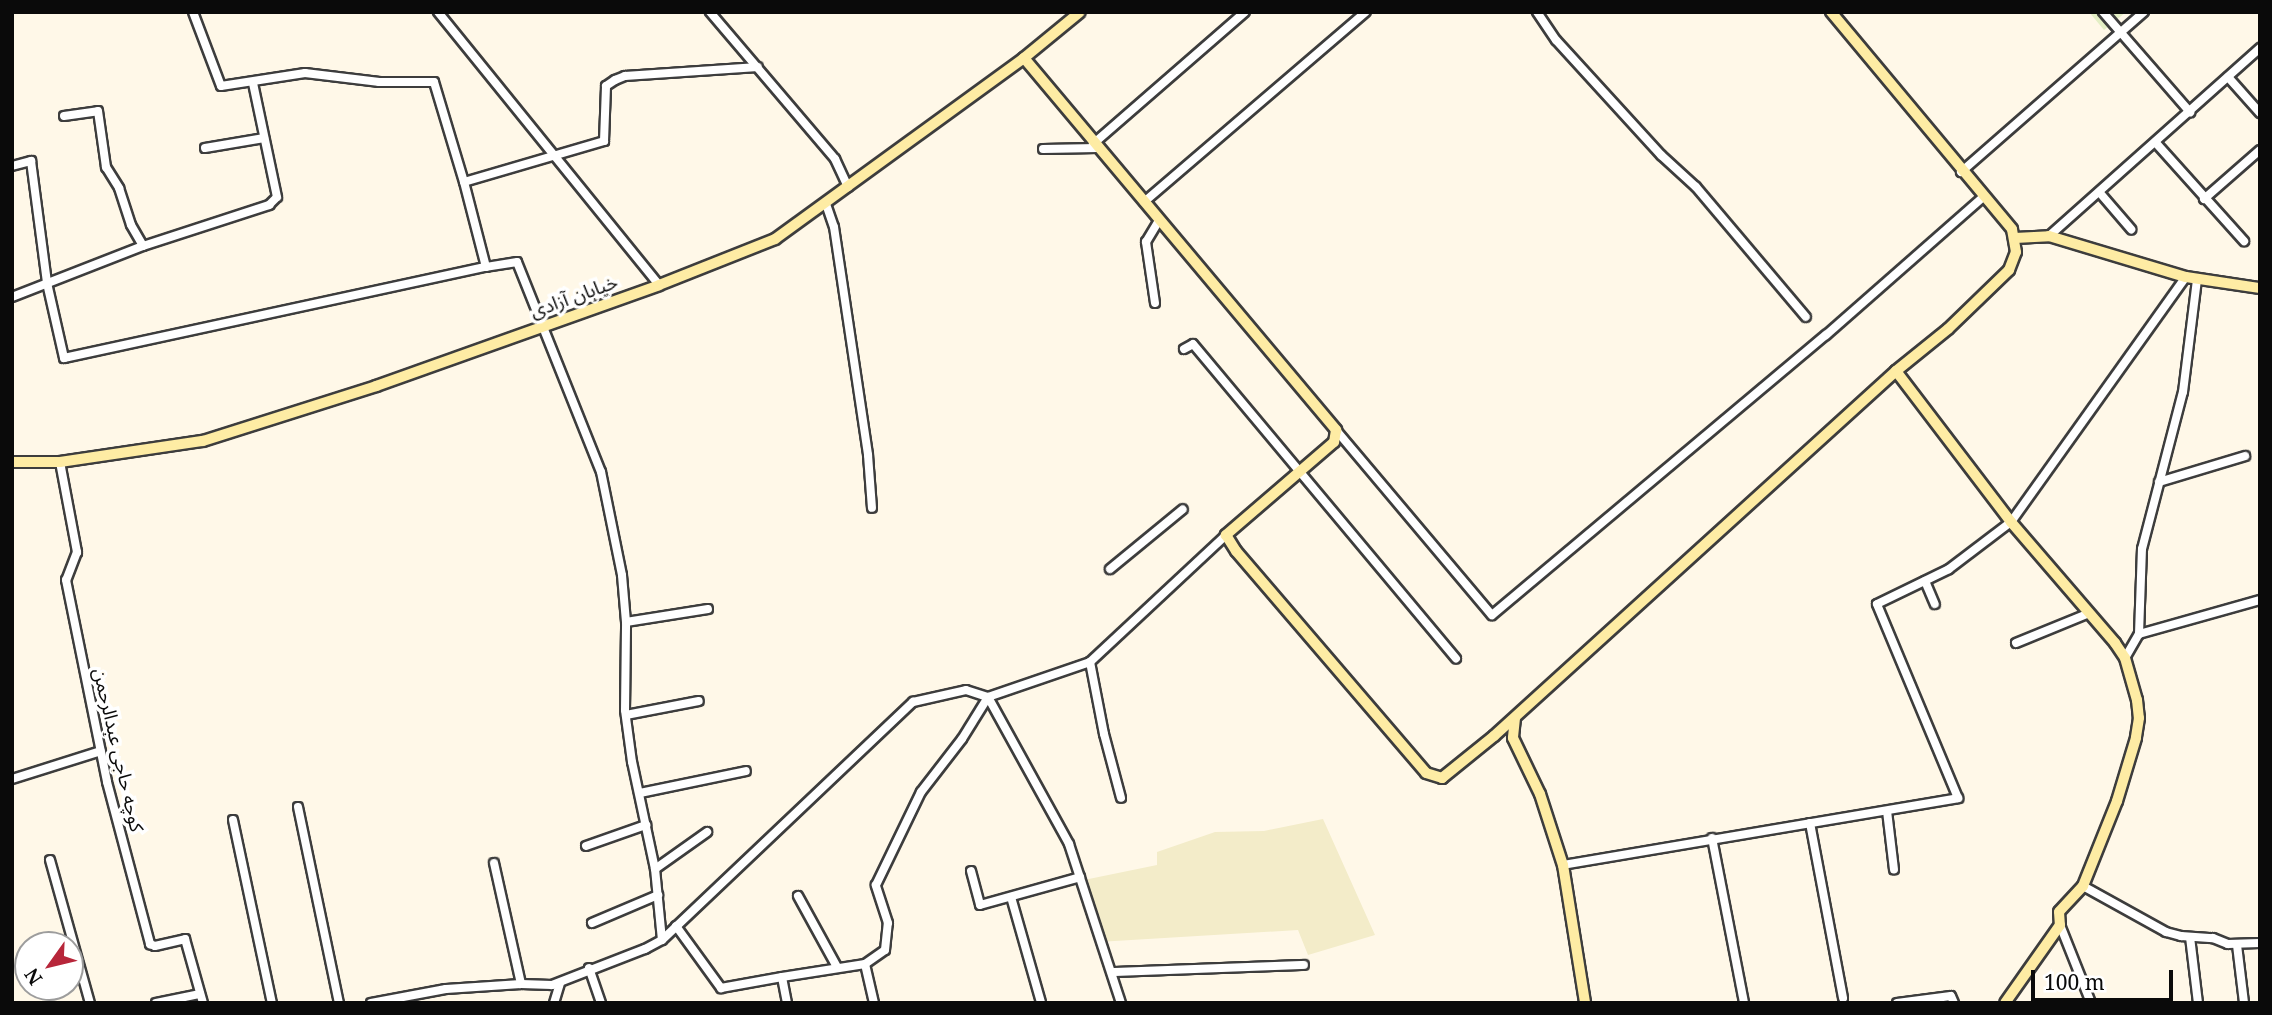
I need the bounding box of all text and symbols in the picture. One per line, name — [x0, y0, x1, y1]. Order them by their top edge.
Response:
street label: خیابان آزادی — [527, 271, 621, 323]
street label: کوچه حاجی عبدالرحمن — [88, 666, 148, 834]
north arrow — [14, 931, 84, 1001]
scale bar — [2034, 956, 2176, 1000]
text: N — [18, 963, 48, 990]
text: 100 m — [2044, 968, 2105, 996]

